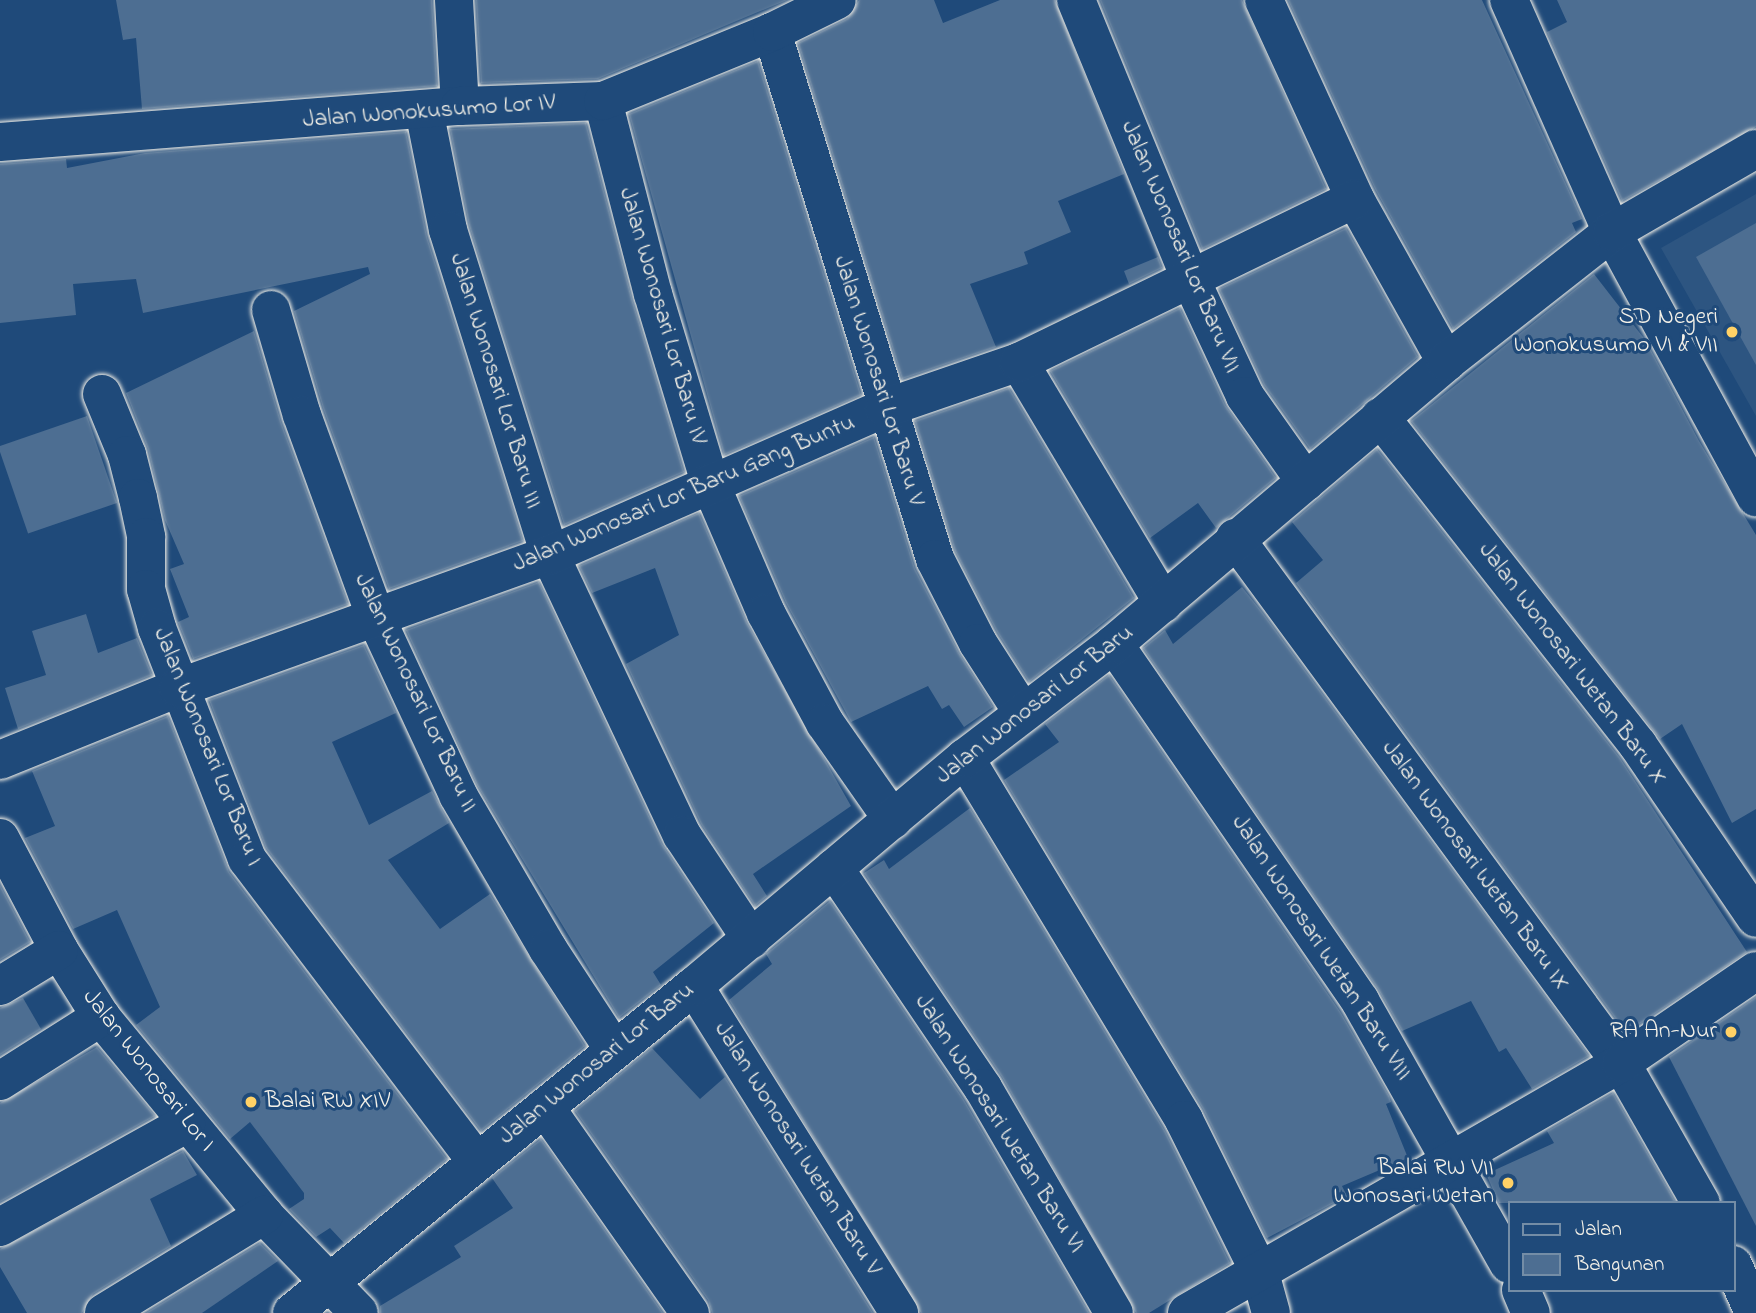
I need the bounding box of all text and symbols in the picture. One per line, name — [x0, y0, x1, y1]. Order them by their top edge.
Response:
street label: Jalan Wonokusumo Lor IV — [302, 89, 556, 135]
street label: Jalan Wonosari Lor Baru VII — [1114, 116, 1246, 378]
street label: Jalan Wonosari Lor Baru IV — [612, 184, 712, 448]
street label: Jalan Wonosari Lor Baru III — [442, 250, 548, 512]
street label: Jalan Wonosari Lor Baru V — [826, 252, 930, 510]
place label: SD Negeri Wonokusumo VI & VII — [1514, 304, 1718, 360]
marker: SD Negeri Wonokusumo VI & VII — [1724, 324, 1740, 340]
street label: Jalan Wonosari Lor Baru Gang Buntu — [509, 409, 859, 579]
street label: Jalan Wonosari Wetan Baru X — [1471, 537, 1673, 791]
street label: Jalan Wonosari Lor Baru II — [347, 569, 483, 817]
street label: Jalan Wonosari Lor Baru — [930, 619, 1140, 791]
street label: Jalan Wonosari Lor Baru I — [146, 624, 268, 870]
street label: Jalan Wonosari Wetan Baru IX — [1375, 735, 1575, 997]
street label: Jalan Wonosari Wetan Baru VIII — [1224, 810, 1418, 1086]
street label: Jalan Wonosari Lor Baru — [494, 976, 700, 1152]
street label: Jalan Wonosari Lor I — [76, 984, 220, 1158]
street label: Jalan Wonosari Wetan Baru VI — [908, 990, 1090, 1258]
street label: Jalan Wonosari Wetan Baru V — [707, 1017, 887, 1281]
place label: RA An-Nur — [1610, 1018, 1717, 1046]
marker: RA An-Nur — [1723, 1024, 1739, 1040]
place label: Balai RW XIV — [265, 1088, 390, 1116]
marker: Balai RW XIV — [243, 1094, 259, 1110]
place label: Balai RW VII Wonosari Wetan — [1333, 1155, 1494, 1211]
marker: Balai RW VII Wonosari Wetan — [1500, 1175, 1516, 1191]
legend — [1508, 1201, 1735, 1292]
text: Jalan — [1575, 1215, 1622, 1245]
text: Bangunan — [1575, 1250, 1664, 1280]

